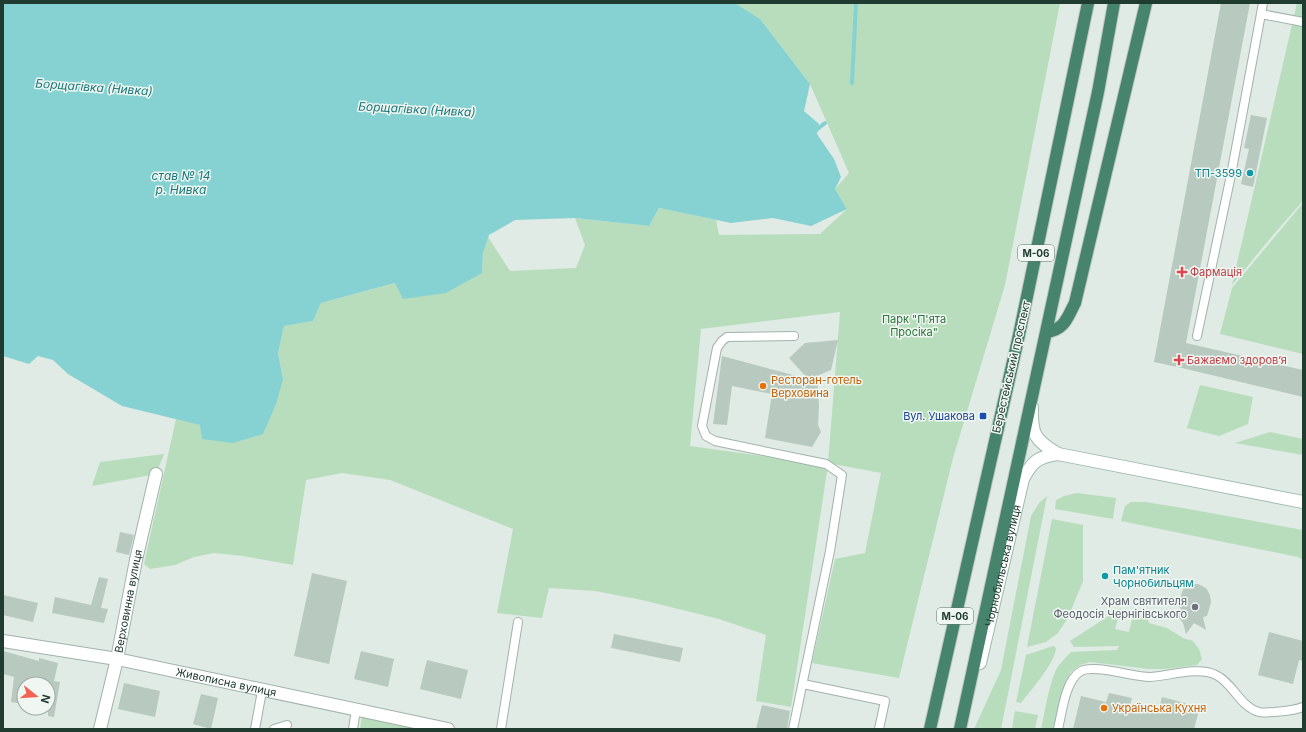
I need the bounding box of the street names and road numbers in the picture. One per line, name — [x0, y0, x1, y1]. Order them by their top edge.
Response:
road number: М-06 — [1018, 245, 1054, 261]
street label: Берестейський проспект — [989, 299, 1033, 435]
street label: Чорнобильська вулиця — [982, 503, 1024, 628]
street label: Верховинна вулиця — [111, 548, 145, 654]
road number: М-06 — [937, 608, 973, 624]
street label: Живописна вулиця — [175, 665, 278, 700]

